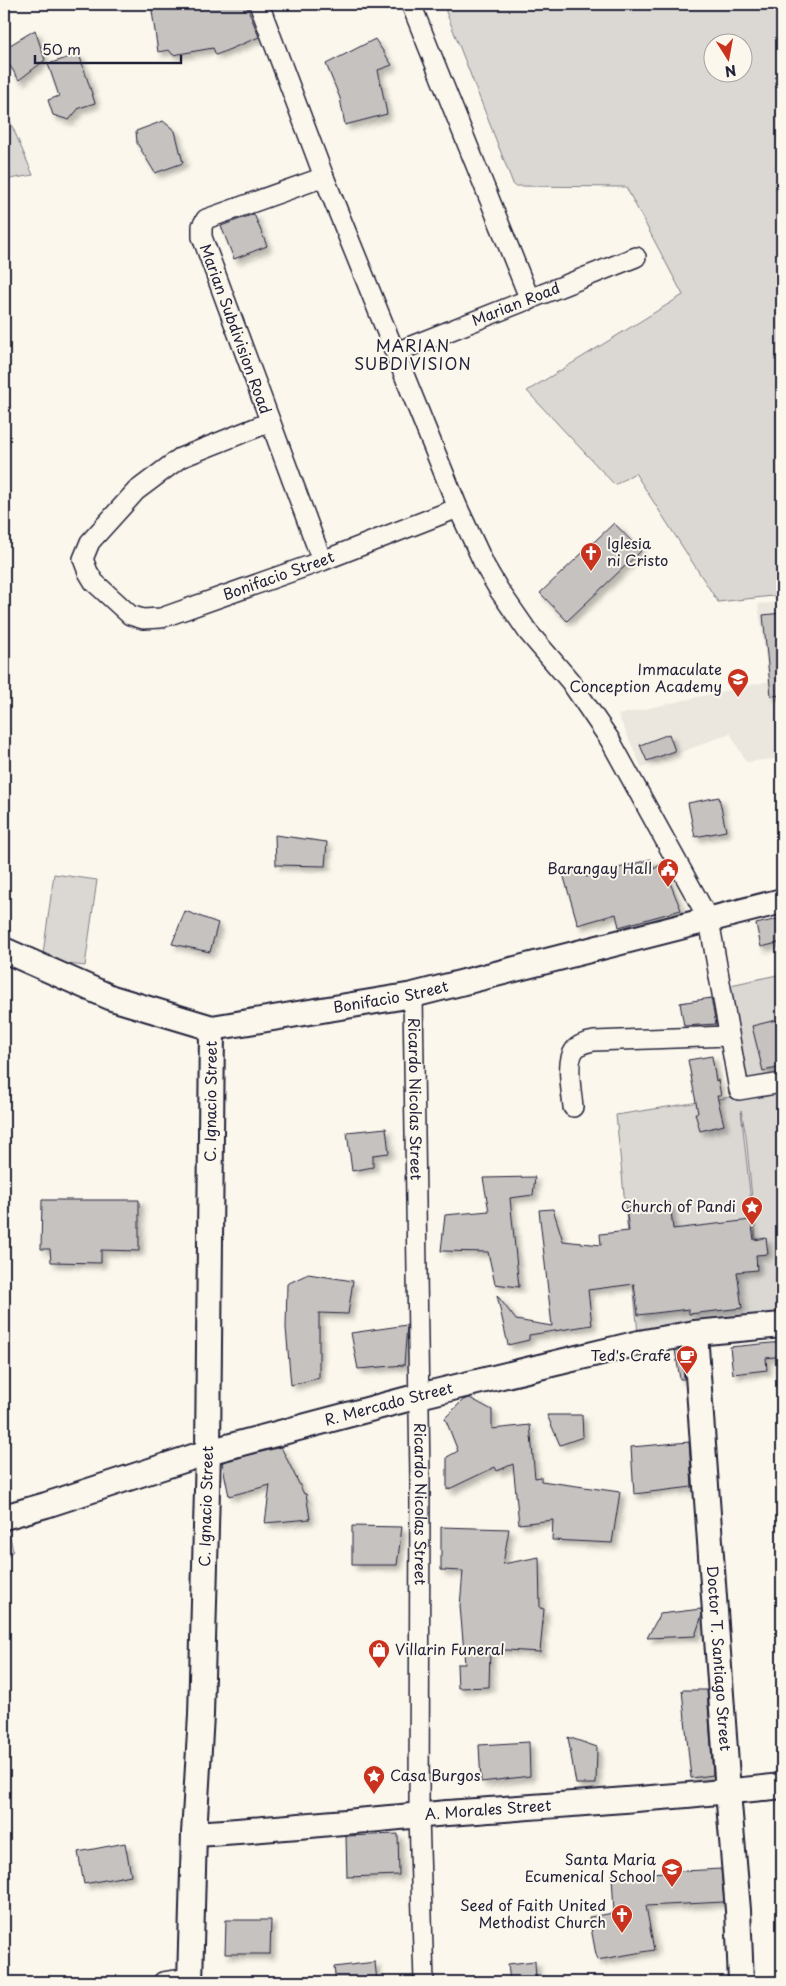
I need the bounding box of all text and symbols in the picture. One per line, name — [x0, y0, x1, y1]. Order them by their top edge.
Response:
scale bar — [35, 32, 181, 64]
north arrow — [704, 32, 754, 82]
text: 50 m — [42, 37, 81, 60]
text: N — [723, 60, 738, 83]
street label: Marian Subdivision Road — [195, 240, 278, 417]
street label: Marian Road — [468, 275, 563, 331]
district label: MARIAN SUBDIVISION — [354, 333, 472, 375]
place label: Iglesia ni Cristo — [607, 531, 668, 571]
church icon: Iglesia ni Cristo — [579, 541, 603, 572]
street label: Bonifacio Street — [219, 544, 337, 605]
place label: Immaculate Conception Academy — [570, 657, 722, 697]
school or university icon: Immaculate Conception Academy — [726, 667, 750, 698]
place label: Barangay Hall — [547, 856, 652, 879]
public building icon: Barangay Hall — [656, 857, 680, 888]
street label: Bonifacio Street — [331, 974, 450, 1018]
street label: Ricardo Nicolas Street — [403, 1018, 429, 1180]
street label: C. Ignacio Street — [198, 1041, 222, 1162]
place label: Church of Pandi — [621, 1194, 736, 1217]
place icon: Church of Pandi — [740, 1195, 764, 1226]
place label: Ted's Crafe — [590, 1343, 671, 1366]
cafe icon: Ted's Crafe — [675, 1344, 699, 1375]
street label: R. Mercado Street — [322, 1375, 455, 1431]
street label: Ricardo Nicolas Street — [409, 1422, 433, 1585]
street label: C. Ignacio Street — [192, 1446, 218, 1567]
street label: Doctor T. Santiago Street — [702, 1564, 738, 1752]
place label: Villarin Funeral — [395, 1637, 505, 1660]
shop icon: Villarin Funeral — [367, 1638, 391, 1669]
place label: Casa Burgos — [390, 1763, 481, 1786]
place icon: Casa Burgos — [362, 1764, 386, 1795]
street label: A. Morales Street — [424, 1793, 552, 1825]
place label: Santa Maria Ecumenical School — [525, 1847, 657, 1887]
school or university icon: Santa Maria Ecumenical School — [660, 1857, 684, 1888]
place label: Seed of Faith United Methodist Church — [460, 1893, 606, 1933]
church icon: Seed of Faith United Methodist Church — [610, 1903, 634, 1934]

